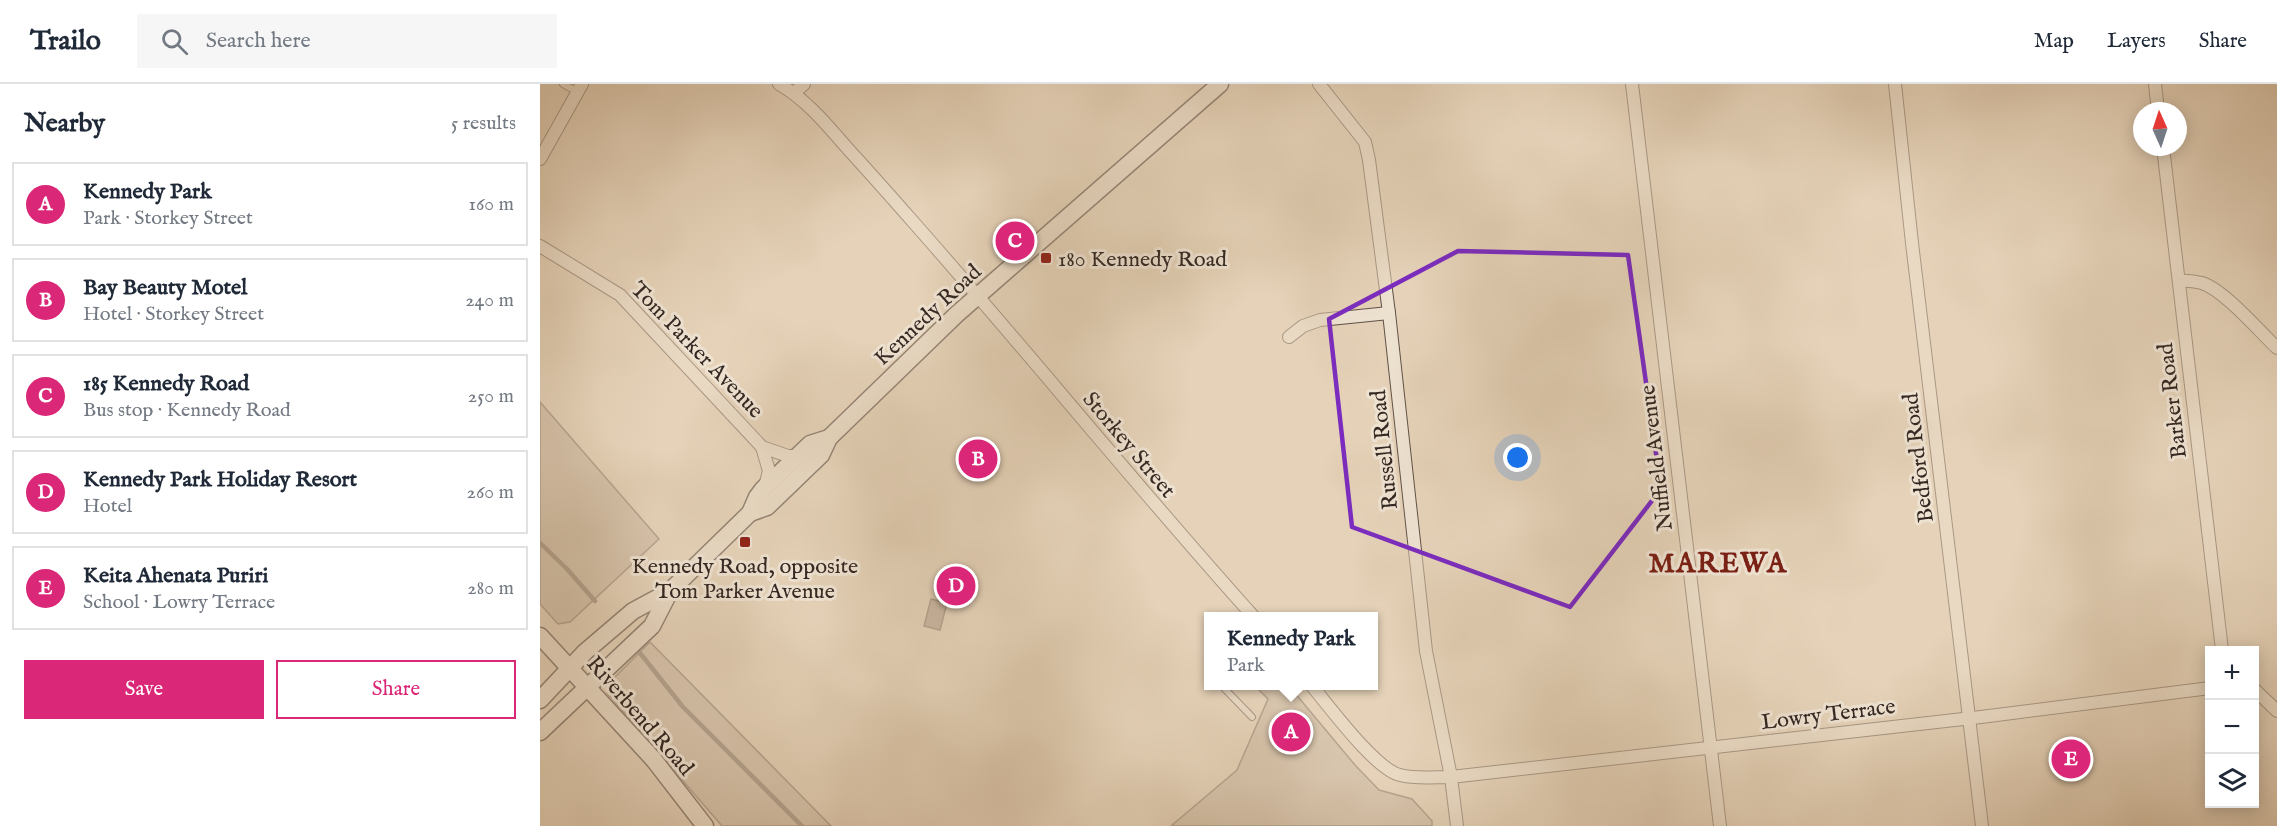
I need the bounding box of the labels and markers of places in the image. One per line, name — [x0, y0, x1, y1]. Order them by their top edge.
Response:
pin: C — [996, 218, 1034, 264]
place label: 180 Kennedy Road — [1058, 246, 1227, 274]
marker: 180 Kennedy Road — [1039, 251, 1053, 265]
pin: B — [958, 436, 998, 482]
marker: Kennedy Road, opposite Tom Parker Avenue — [738, 535, 752, 549]
place label: Kennedy Road, opposite Tom Parker Avenue — [632, 553, 858, 606]
pin: D — [936, 564, 976, 608]
pin: A — [1272, 710, 1311, 754]
pin: E — [2052, 736, 2090, 782]

